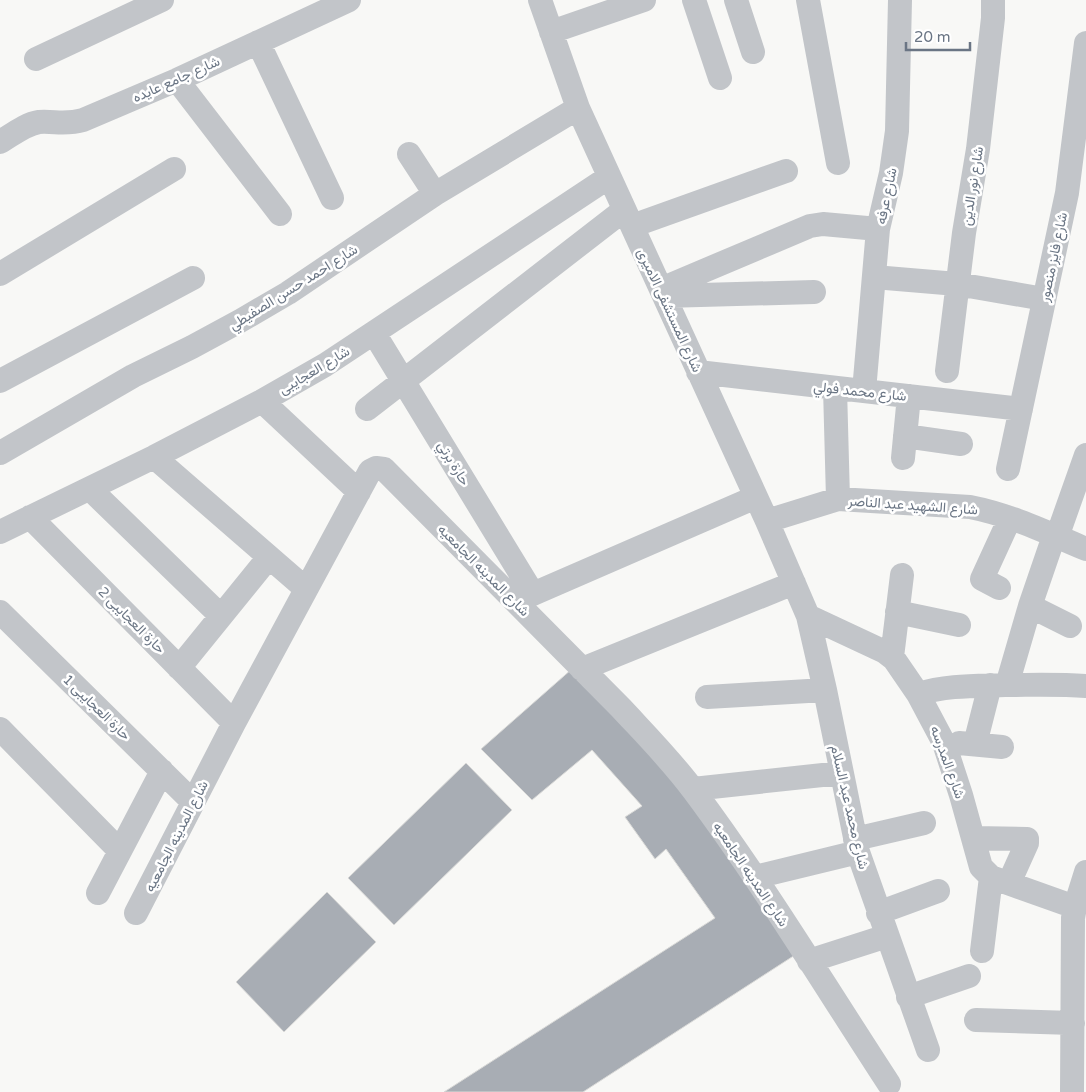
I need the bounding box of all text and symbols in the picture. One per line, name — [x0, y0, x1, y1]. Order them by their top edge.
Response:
scale bar — [906, 20, 970, 52]
text: 20 m — [914, 28, 951, 46]
street label: شارع جامع عايده — [130, 53, 223, 108]
street label: شارع نور الدين — [958, 145, 989, 227]
street label: شارع عرفه — [872, 166, 903, 226]
street label: شارع فايز منصور — [1036, 211, 1073, 305]
street label: شارع احمد حسن الصفيطي — [226, 241, 362, 336]
street label: شارع المستشفى الاميرى — [632, 245, 706, 376]
street label: شارع العجايبى — [276, 343, 354, 400]
street label: شارع محمد فولي — [812, 378, 907, 408]
street label: حارة برتي — [431, 438, 473, 490]
street label: شارع الشهيد عبد الناصر — [846, 492, 978, 521]
street label: شارع المدينه الجامعيه — [433, 521, 533, 621]
street label: حارة العجايبى 2 — [95, 583, 169, 657]
street label: حارة العجايبى 1 — [59, 671, 134, 744]
street label: شارع المدرسه — [925, 723, 969, 802]
street label: شارع محمد عبد السلام — [825, 743, 872, 871]
street label: شارع المدينه الجامعيه — [141, 778, 214, 896]
street label: شارع المدينه الجامعيه — [708, 819, 792, 931]

